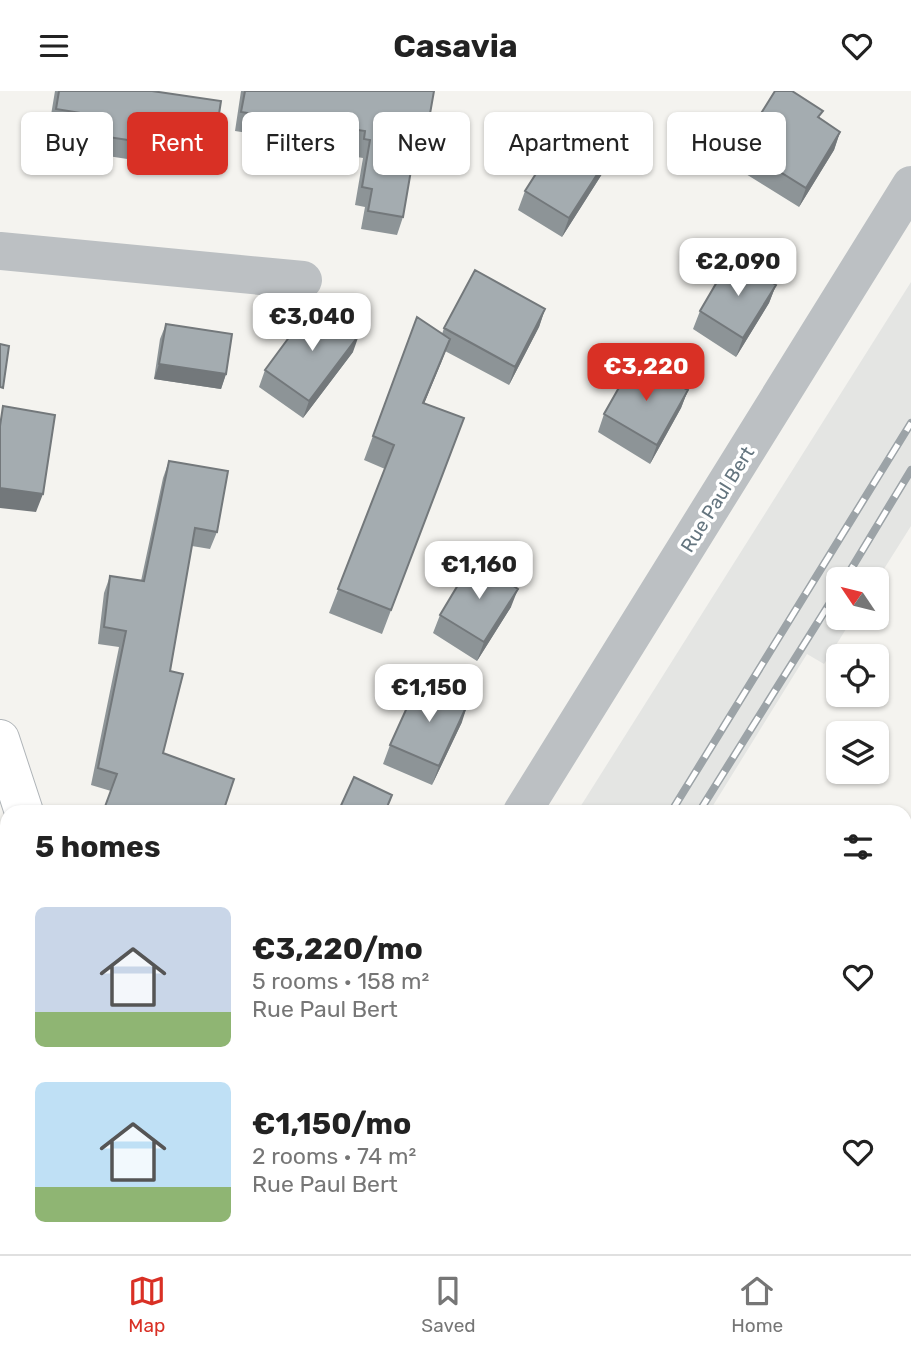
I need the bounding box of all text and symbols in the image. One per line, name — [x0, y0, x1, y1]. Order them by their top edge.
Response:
icon: menu — [35, 27, 73, 65]
text: Casavia — [393, 27, 518, 65]
icon: heart — [838, 27, 876, 65]
chip: Buy — [21, 112, 113, 175]
chip: Rent — [127, 112, 228, 175]
chip: Filters — [242, 112, 359, 175]
chip: New — [373, 112, 470, 175]
chip: Apartment — [484, 112, 653, 175]
chip: House — [667, 112, 786, 175]
pin: €2,090 — [681, 239, 795, 298]
text: €2,090 — [695, 247, 781, 275]
pin: €3,040 — [255, 293, 369, 353]
text: €3,040 — [269, 302, 355, 330]
pin: €3,220 — [589, 343, 703, 403]
text: €3,220 — [603, 352, 689, 380]
street label: Rue Paul Bert — [676, 442, 759, 556]
pin: €1,160 — [422, 541, 536, 601]
text: €1,160 — [441, 550, 517, 578]
north arrow — [826, 567, 889, 630]
map controls — [826, 567, 889, 784]
button: locate — [826, 644, 889, 707]
pin: €1,150 — [372, 665, 486, 724]
text: €1,150 — [391, 673, 467, 701]
button: layers — [826, 721, 889, 784]
icon: filters — [839, 828, 877, 866]
text: 5 homes — [35, 829, 161, 865]
text: €3,220/mo — [252, 931, 423, 967]
icon: home — [91, 935, 175, 1019]
icon: heart — [839, 958, 877, 996]
text: 5 rooms · 158 m² — [252, 967, 429, 995]
text: Rue Paul Bert — [252, 995, 398, 1023]
text: €1,150/mo — [252, 1106, 411, 1142]
icon: home — [91, 1110, 175, 1194]
icon: heart — [839, 1133, 877, 1171]
text: 2 rooms · 74 m² — [252, 1142, 416, 1170]
text: Rue Paul Bert — [252, 1170, 398, 1198]
tab: Map — [128, 1272, 166, 1337]
tab: Saved — [421, 1272, 476, 1337]
tab: Home — [731, 1272, 783, 1337]

